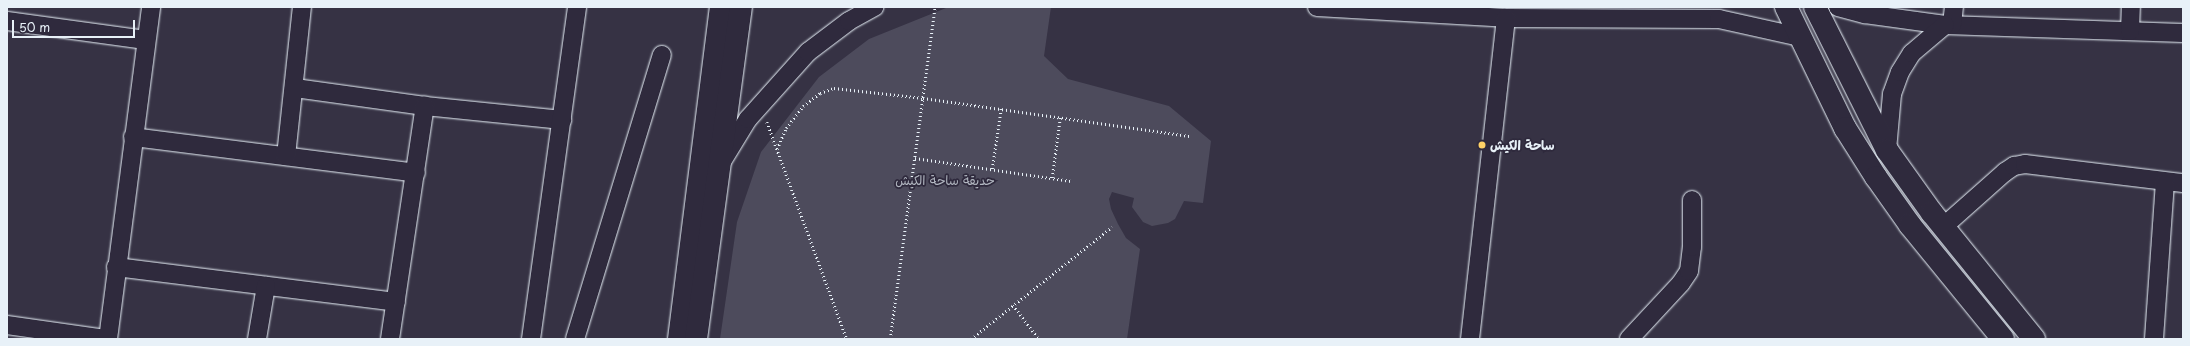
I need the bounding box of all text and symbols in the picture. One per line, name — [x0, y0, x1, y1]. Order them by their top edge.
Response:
scale bar — [14, 12, 137, 38]
text: 50 m — [19, 18, 50, 36]
place label: ساحة الكيش — [1490, 137, 1555, 153]
marker: ساحة الكيش — [1477, 140, 1487, 150]
park label: حديقة ساحة الكيش — [895, 172, 995, 188]

